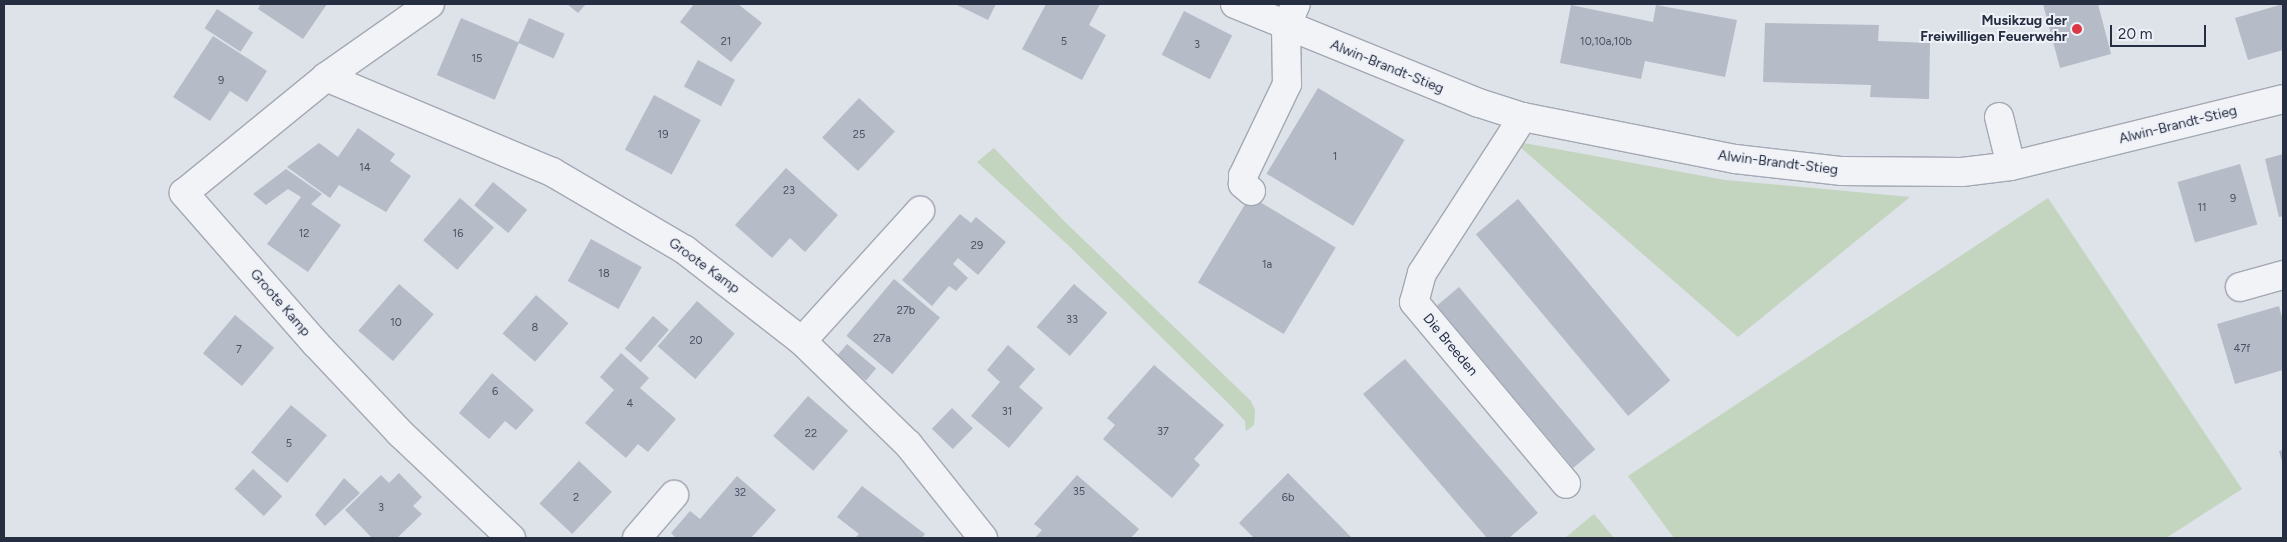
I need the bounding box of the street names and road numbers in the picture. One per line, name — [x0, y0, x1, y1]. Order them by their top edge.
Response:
street label: Alwin-Brandt-Stieg — [1328, 37, 1446, 97]
street label: Alwin-Brandt-Stieg — [2117, 102, 2239, 148]
street label: Alwin-Brandt-Stieg — [1717, 147, 1839, 179]
street label: Groote Kamp — [665, 235, 743, 297]
street label: Groote Kamp — [246, 266, 314, 340]
street label: Die Breeden — [1419, 310, 1481, 380]

